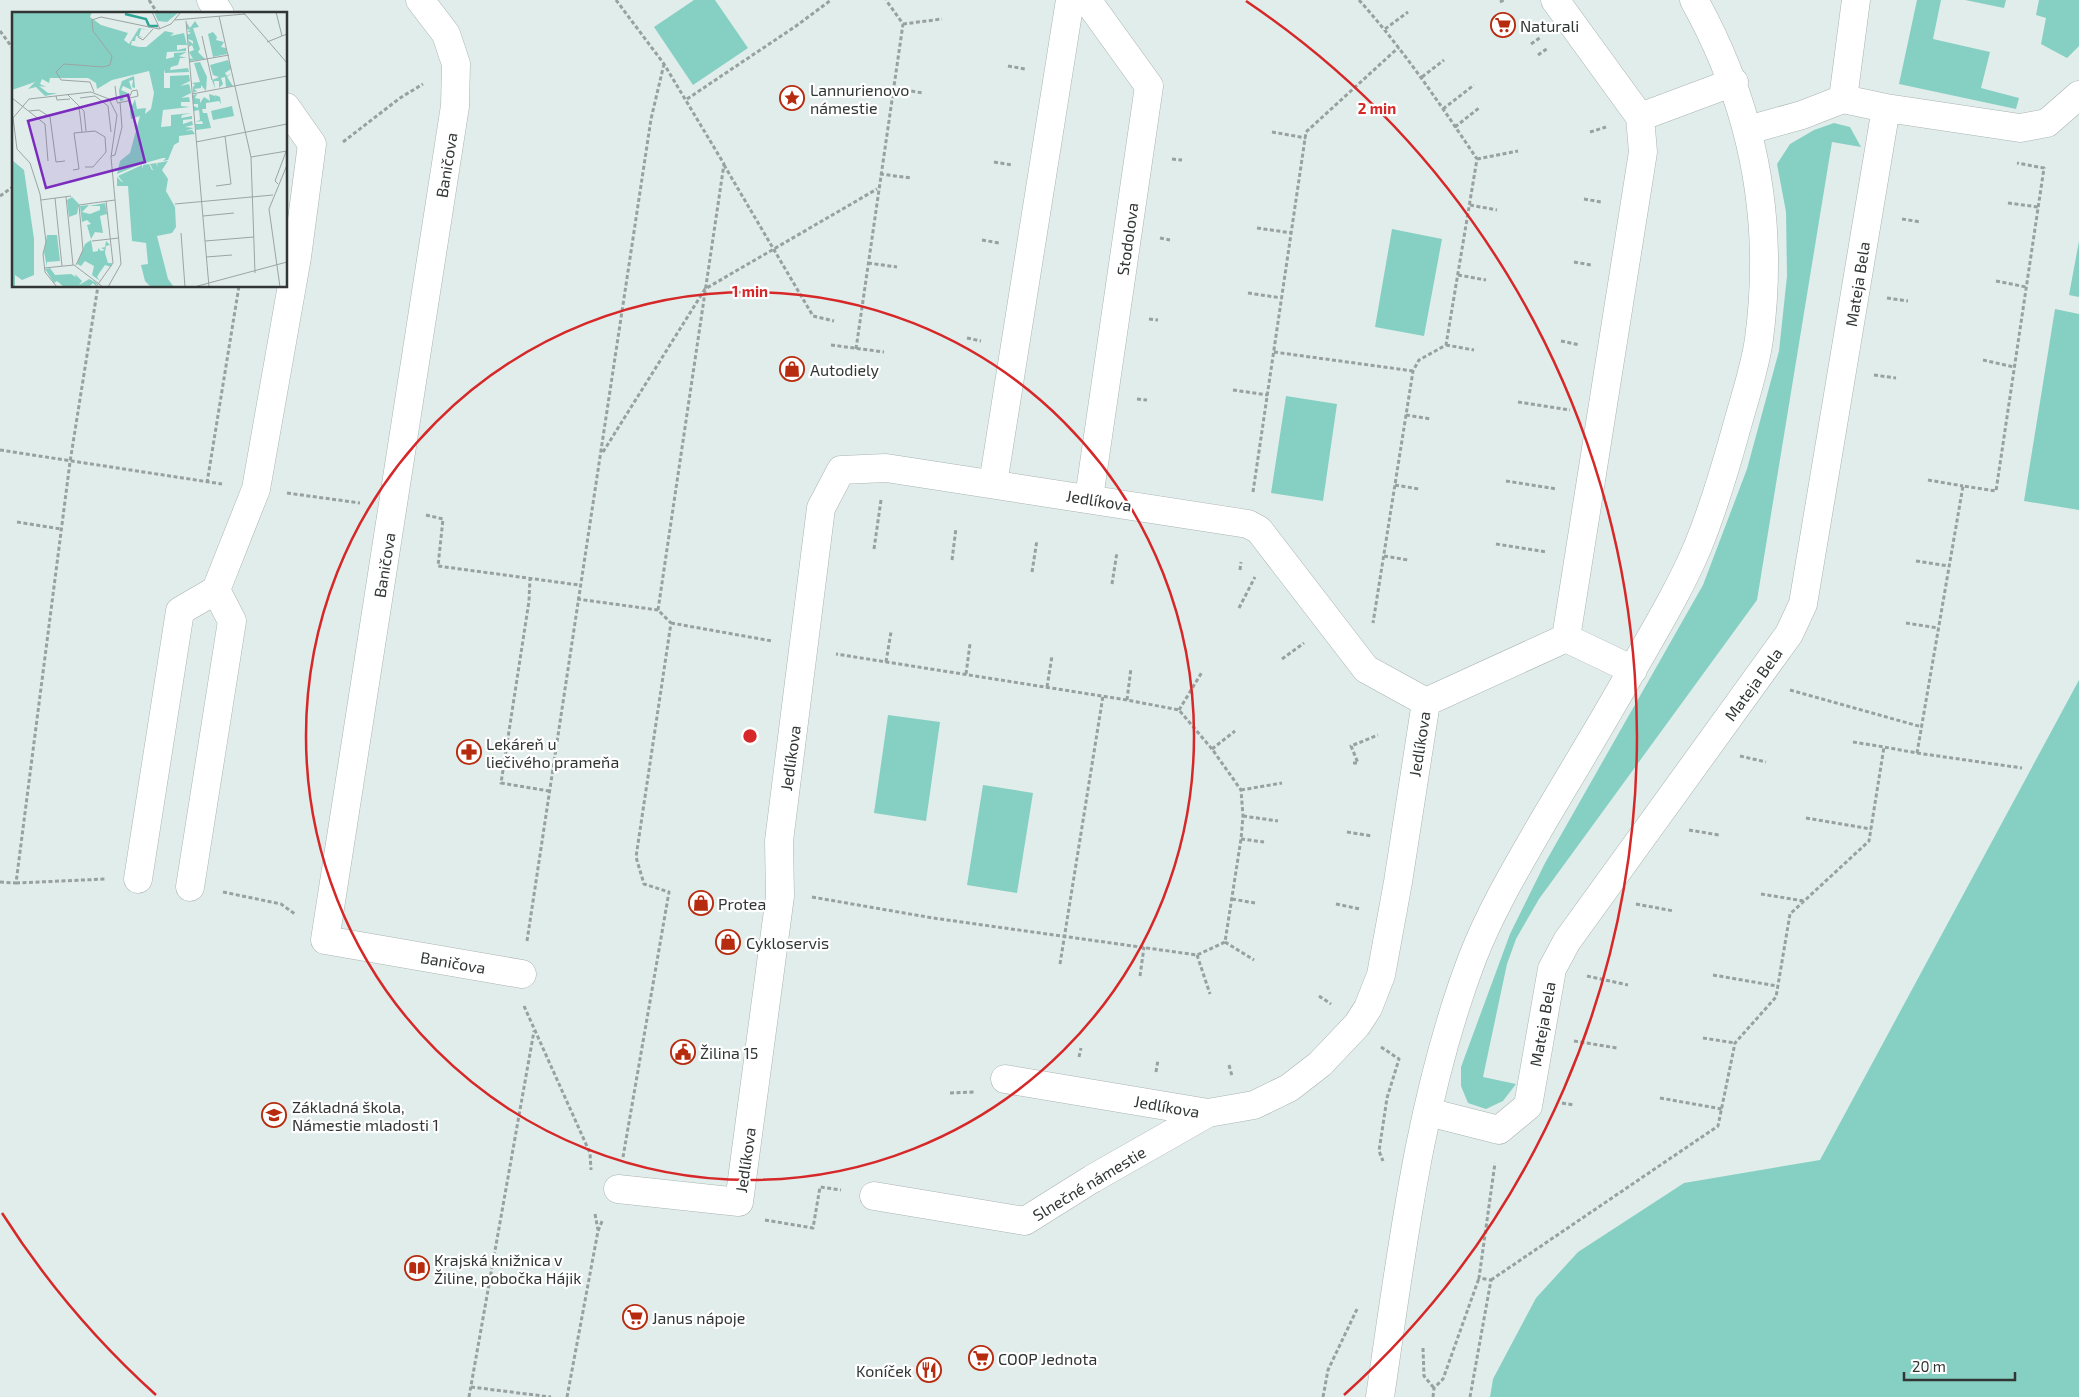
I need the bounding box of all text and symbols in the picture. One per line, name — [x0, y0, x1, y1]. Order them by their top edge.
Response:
inset map — [12, 12, 288, 288]
supermarket icon: Naturali — [1490, 12, 1516, 38]
place label: Naturali — [1520, 16, 1579, 35]
place label: Lannurienovo námestie — [810, 80, 909, 117]
place icon: Lannurienovo námestie — [779, 85, 805, 111]
text: 2 min — [1358, 99, 1396, 117]
street label: Baničova — [431, 131, 461, 199]
street label: Stodolova — [1112, 201, 1142, 277]
street label: Mateja Bela — [1841, 240, 1874, 328]
text: 1 min — [732, 282, 768, 300]
shop icon: Autodiely — [779, 356, 805, 382]
place label: Autodiely — [810, 360, 879, 379]
street label: Jedlíkova — [1065, 485, 1133, 515]
street label: Baničova — [369, 531, 399, 599]
street label: Mateja Bela — [1720, 644, 1787, 725]
street label: Jedlíkova — [1404, 710, 1434, 778]
street label: Jedlíkova — [776, 724, 804, 792]
centre of rings — [741, 727, 759, 745]
place label: Lekáreň u liečivého prameňa — [486, 734, 619, 771]
pharmacy icon: Lekáreň u liečivého prameňa — [456, 739, 482, 765]
shop icon: Protea — [688, 890, 714, 916]
place label: Protea — [718, 894, 766, 913]
shop icon: Cykloservis — [715, 929, 741, 955]
place label: Cykloservis — [746, 933, 829, 952]
street label: Baničova — [419, 947, 487, 977]
street label: Mateja Bela — [1525, 980, 1560, 1068]
public building icon: Žilina 15 — [670, 1039, 696, 1065]
place label: Žilina 15 — [700, 1043, 758, 1062]
street label: Jedlíkova — [1133, 1091, 1201, 1121]
place label: Základná škola, Námestie mladosti 1 — [292, 1097, 439, 1134]
school or university icon: Základná škola, Námestie mladosti 1 — [261, 1102, 287, 1128]
street label: Jedlíkova — [731, 1126, 759, 1194]
street label: Slnečné námestie — [1029, 1142, 1149, 1224]
place label: Krajská knižnica v Žiline, pobočka Hájik — [434, 1250, 581, 1288]
library icon: Krajská knižnica v Žiline, pobočka Hájik — [404, 1255, 430, 1281]
supermarket icon: Janus nápoje — [622, 1304, 648, 1330]
place label: Janus nápoje — [652, 1308, 745, 1328]
supermarket icon: COOP Jednota — [968, 1345, 994, 1371]
place label: COOP Jednota — [998, 1349, 1097, 1368]
scale bar — [1904, 1350, 2015, 1382]
restaurant icon: Koníček — [916, 1357, 942, 1383]
text: 20 m — [1912, 1357, 1946, 1375]
place label: Koníček — [856, 1361, 912, 1380]

